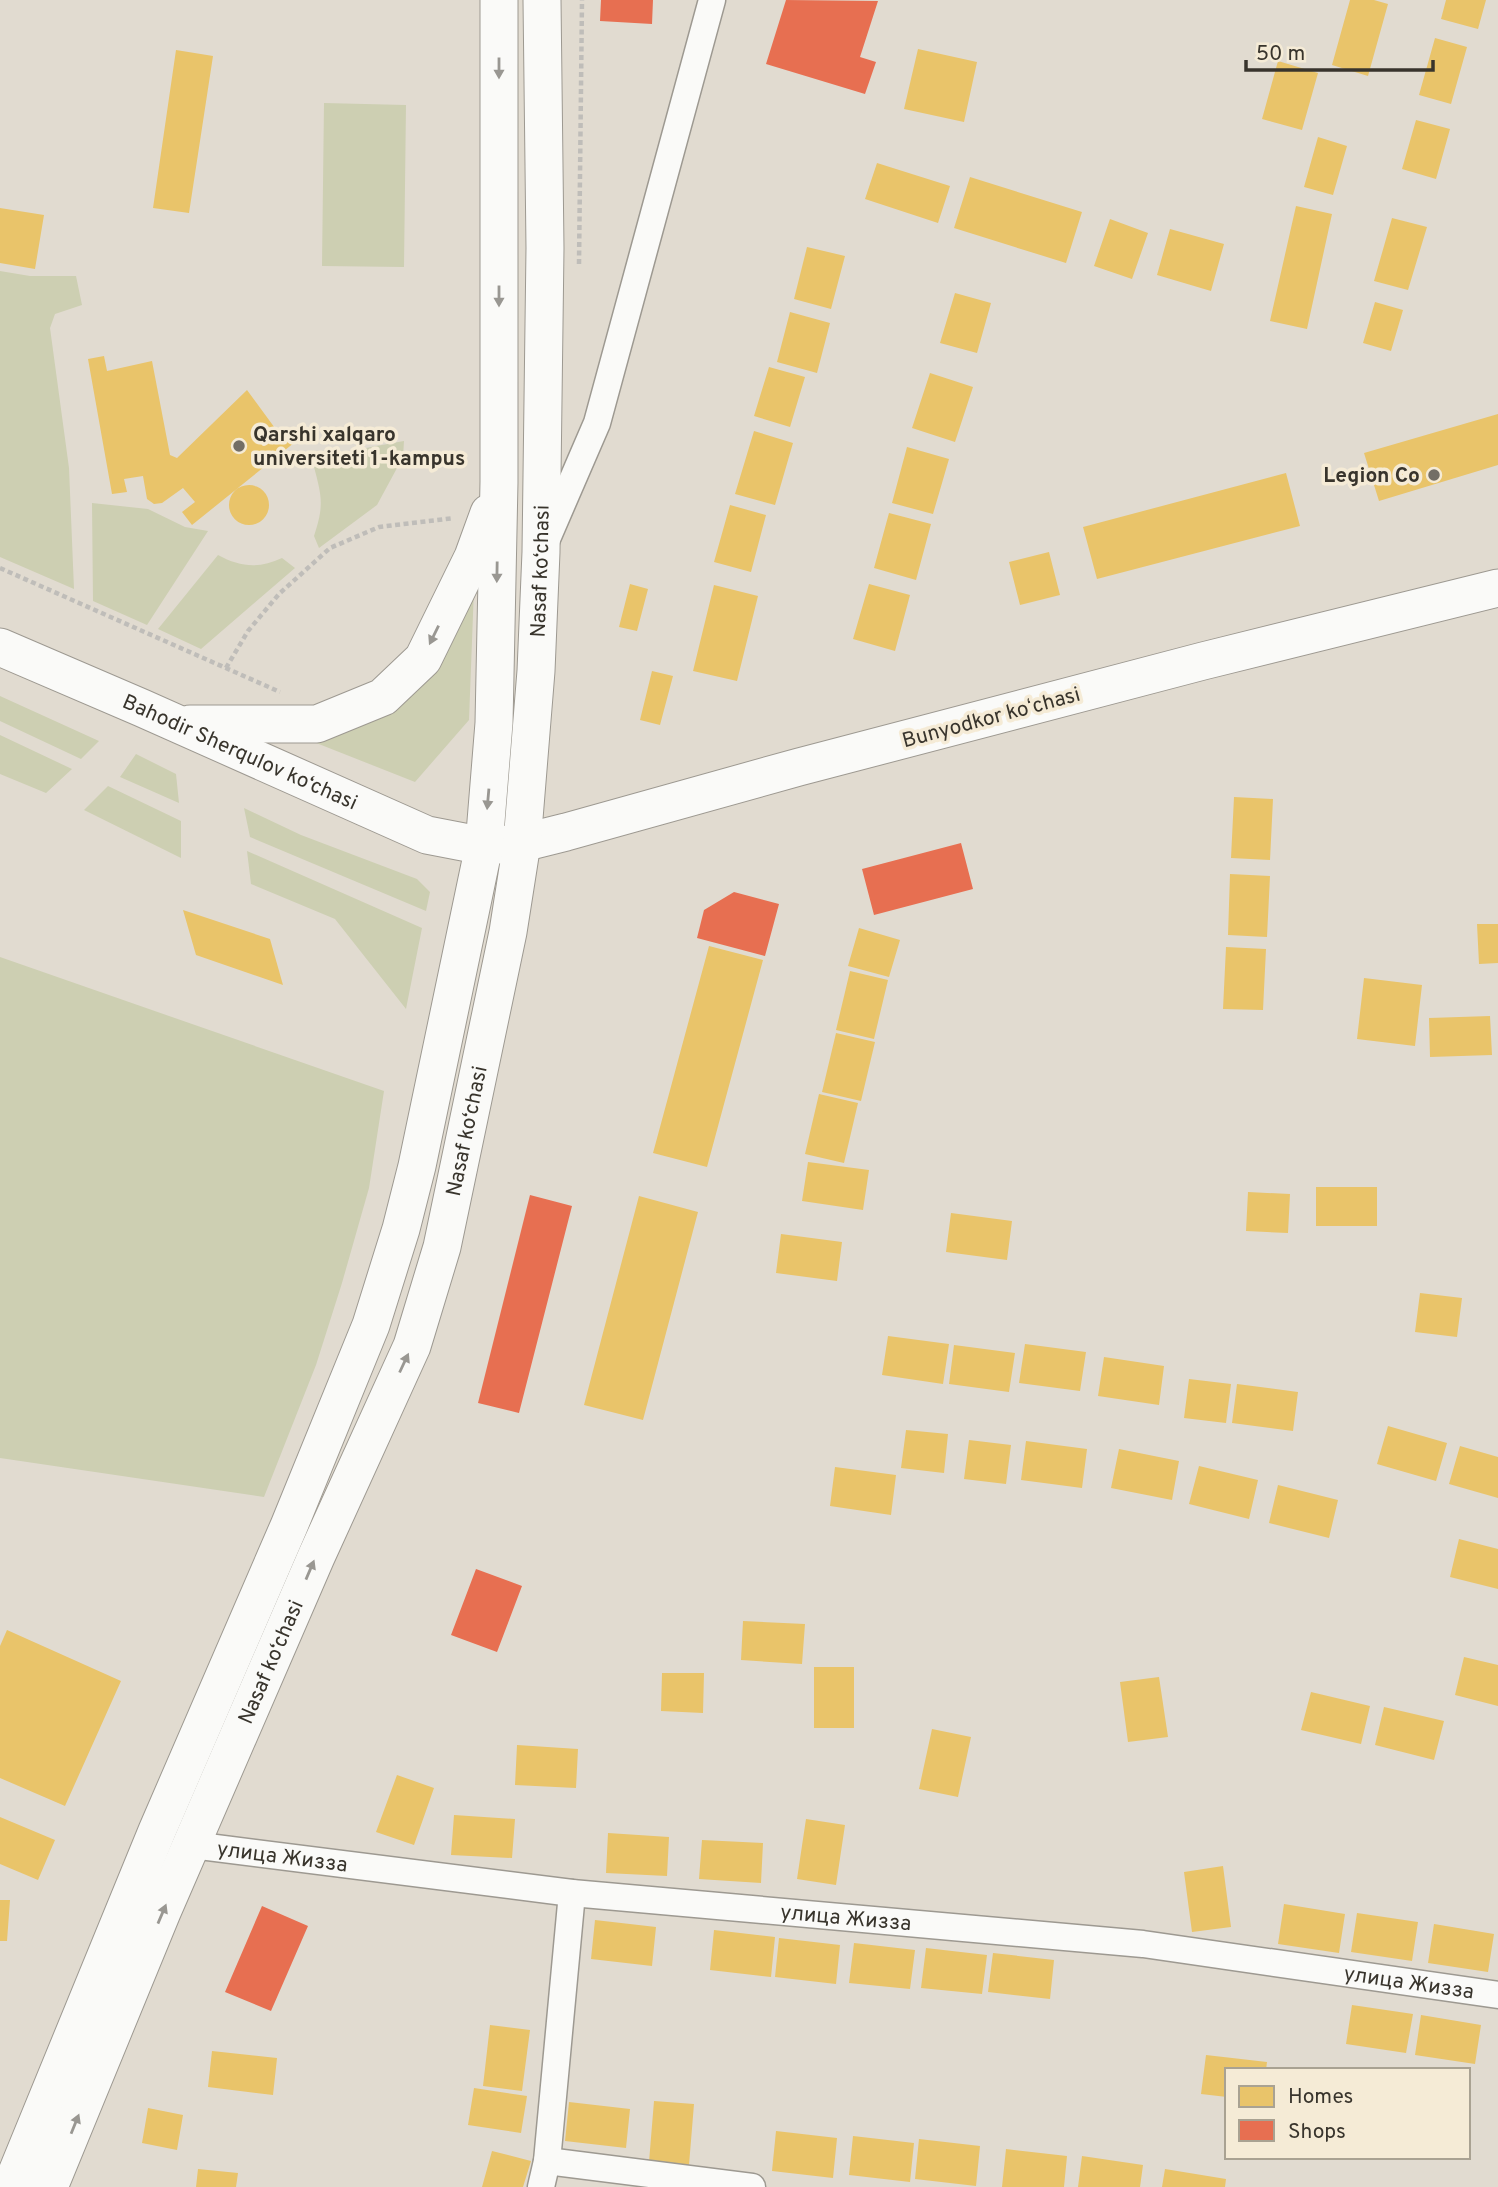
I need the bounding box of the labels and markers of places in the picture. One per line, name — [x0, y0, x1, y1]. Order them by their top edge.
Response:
place label: Qarshi xalqaro universiteti 1-kampus — [253, 422, 465, 473]
marker: Qarshi xalqaro universiteti 1-kampus — [231, 438, 247, 454]
place label: Legion Co — [1323, 463, 1420, 490]
marker: Legion Co — [1426, 467, 1442, 483]

